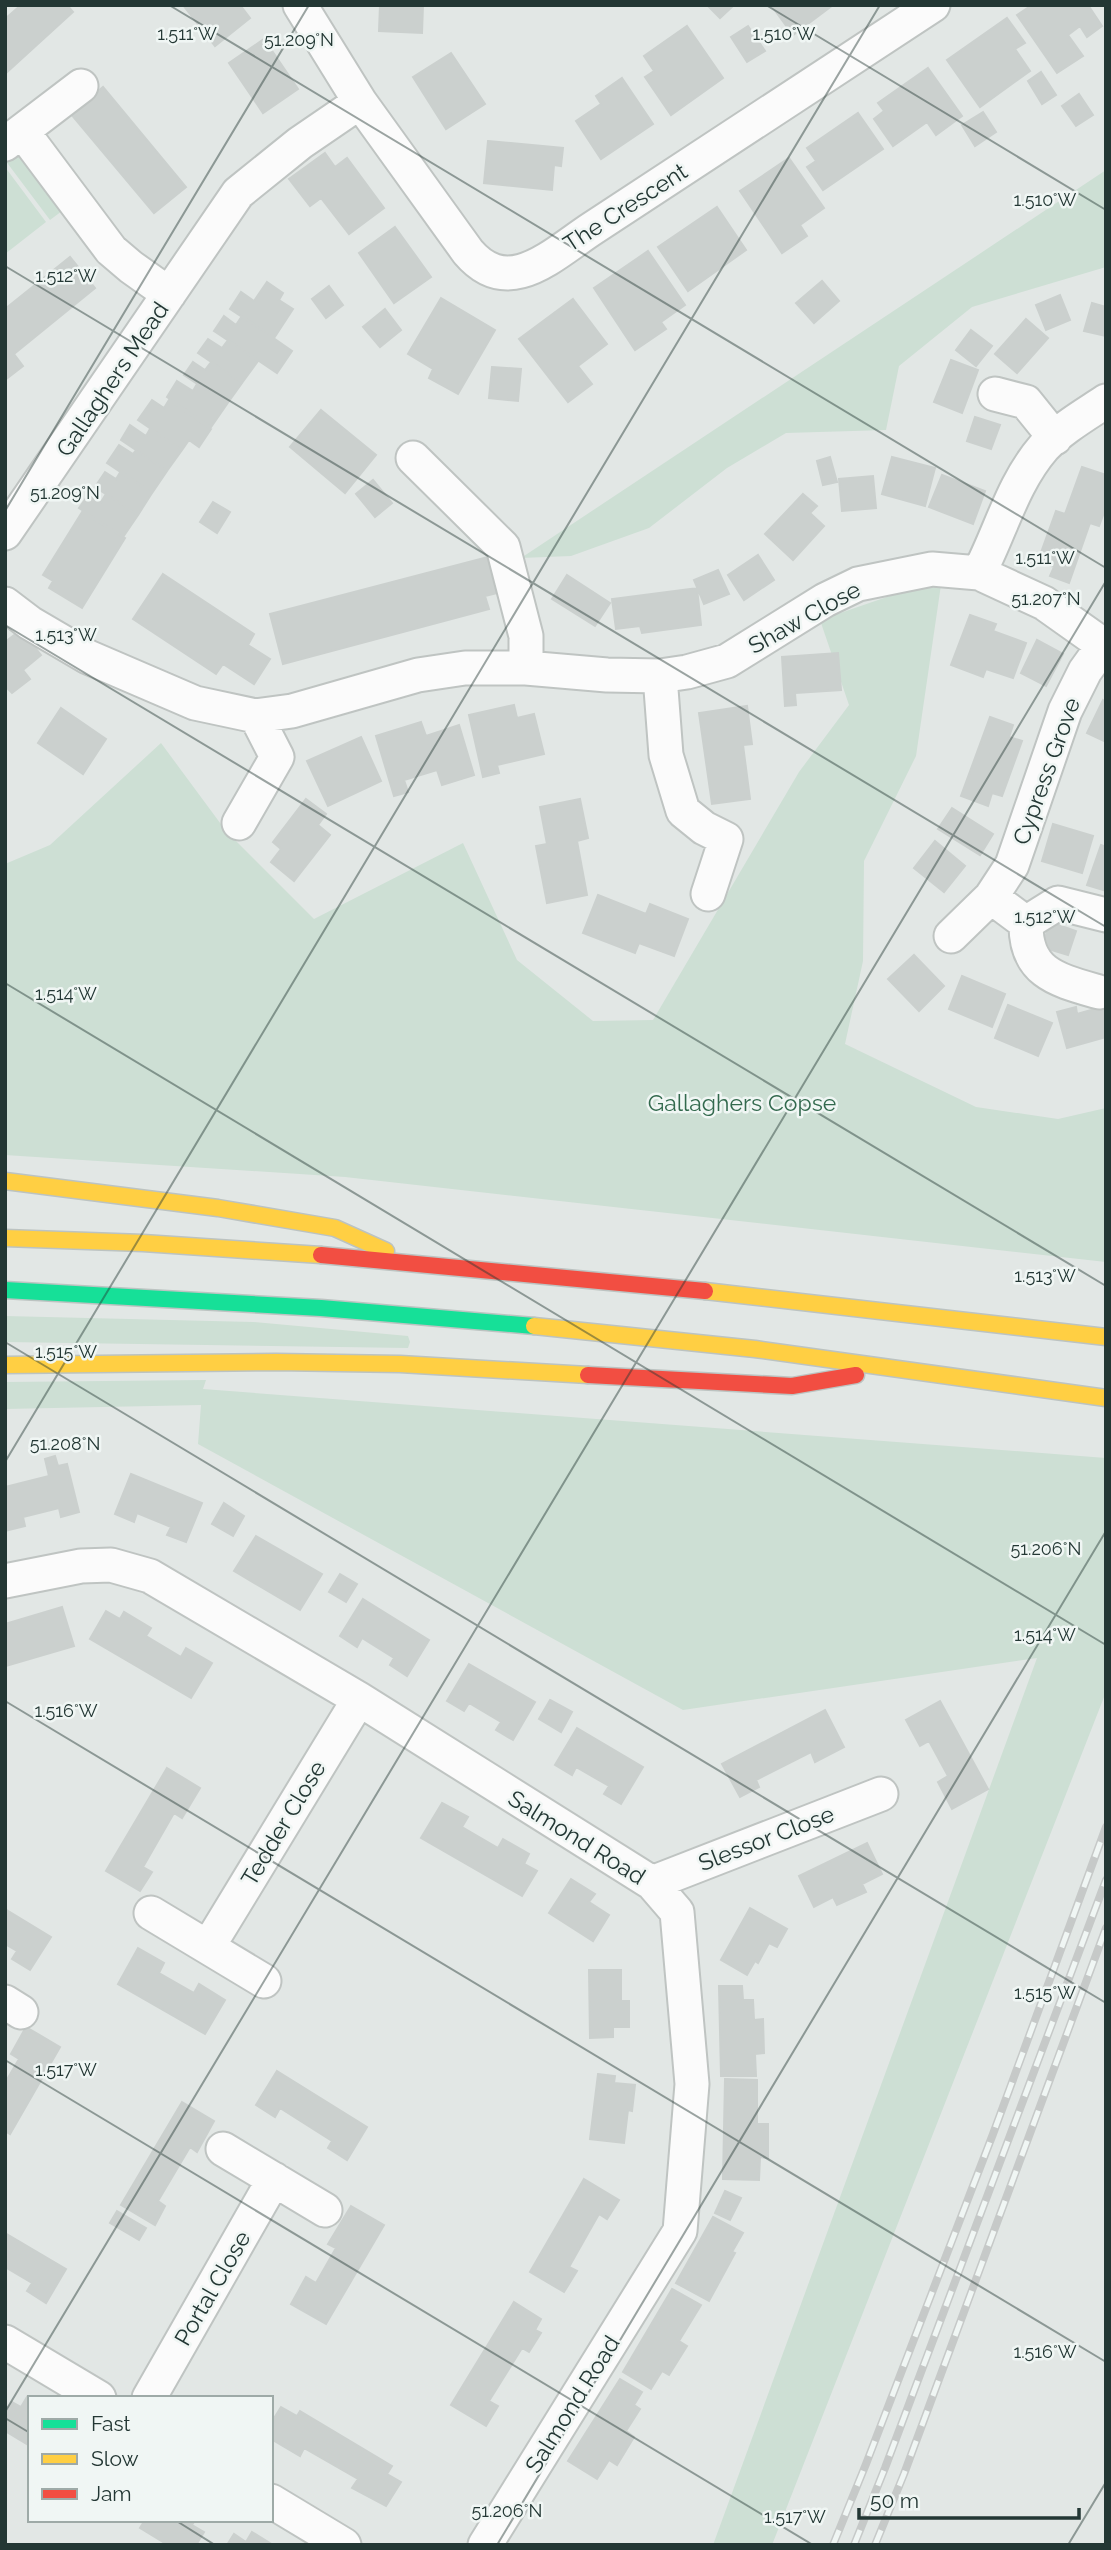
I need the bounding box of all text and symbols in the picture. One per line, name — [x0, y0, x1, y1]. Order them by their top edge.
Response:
text: 1.511°W — [157, 23, 217, 44]
text: 1.510°W — [753, 23, 816, 44]
text: 51.209°N — [264, 29, 334, 50]
street label: The Crescent — [558, 157, 692, 257]
text: 1.510°W — [1014, 189, 1077, 210]
text: 1.512°W — [35, 265, 97, 286]
street label: Gallaghers Mead — [50, 297, 174, 461]
text: 51.209°N — [30, 482, 100, 503]
text: 1.511°W — [1015, 547, 1075, 568]
street label: Shaw Close — [743, 575, 865, 659]
text: 51.207°N — [1011, 588, 1081, 609]
text: 1.513°W — [35, 624, 97, 645]
street label: Cypress Grove — [1007, 694, 1085, 848]
text: 1.512°W — [1014, 906, 1076, 927]
text: 1.514°W — [35, 983, 97, 1004]
park label: Gallaghers Copse — [648, 1089, 836, 1116]
text: 1.513°W — [1014, 1265, 1076, 1286]
text: 1.515°W — [35, 1341, 97, 1362]
text: 51.208°N — [30, 1433, 100, 1454]
text: 51.206°N — [1011, 1538, 1081, 1559]
text: 1.514°W — [1014, 1624, 1076, 1645]
text: 1.516°W — [34, 1700, 98, 1721]
street label: Tedder Close — [235, 1756, 331, 1890]
street label: Salmond Road — [504, 1784, 650, 1890]
street label: Slessor Close — [694, 1800, 838, 1876]
text: 1.515°W — [1014, 1982, 1076, 2003]
text: 1.517°W — [35, 2059, 97, 2080]
street label: Portal Close — [168, 2226, 256, 2350]
street label: Salmond Road — [519, 2331, 625, 2477]
text: 1.516°W — [1013, 2341, 1077, 2362]
legend — [28, 2396, 273, 2522]
text: Fast — [91, 2411, 131, 2436]
text: Slow — [91, 2446, 139, 2471]
scale bar — [859, 2476, 1080, 2520]
text: Jam — [91, 2481, 132, 2506]
text: 50 m — [870, 2488, 919, 2513]
text: 51.206°N — [472, 2500, 542, 2521]
text: 1.517°W — [764, 2506, 826, 2527]

